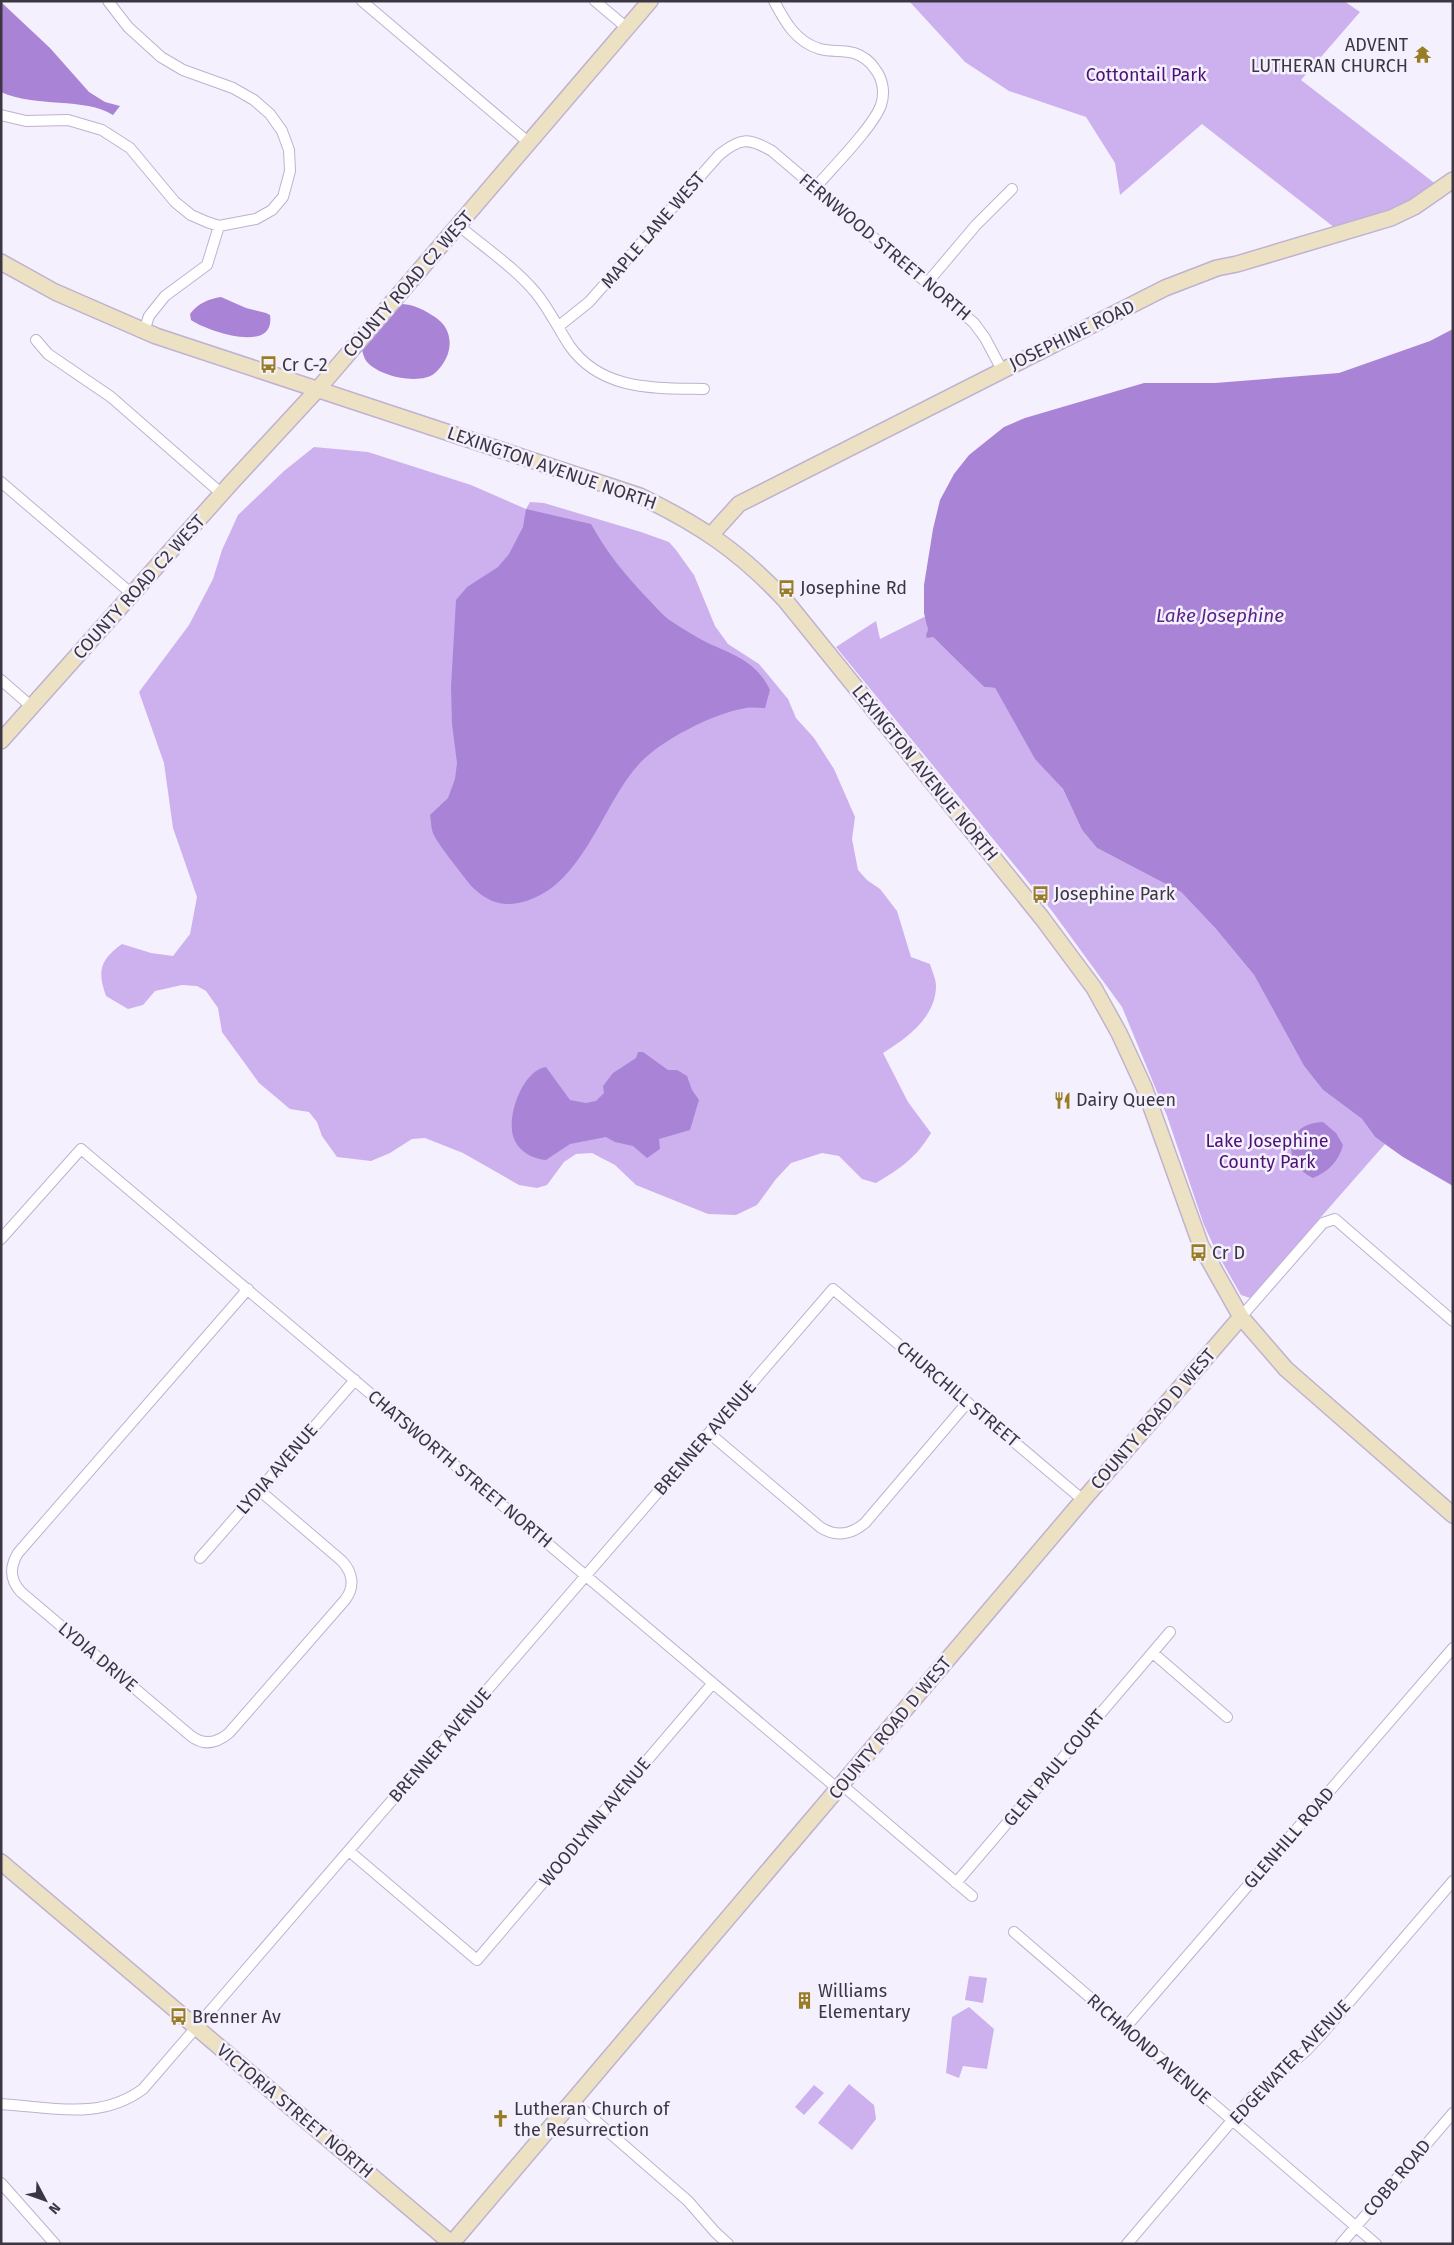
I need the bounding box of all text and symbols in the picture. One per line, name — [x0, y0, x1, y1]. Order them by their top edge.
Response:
place label: ADVENT LUTHERAN CHURCH — [1251, 34, 1409, 77]
temple icon: ADVENT LUTHERAN CHURCH — [1412, 45, 1432, 65]
park label: Cottontail Park — [1086, 64, 1207, 86]
street label: MAPLE LANE WEST — [596, 167, 710, 293]
street label: FERNWOOD STREET NORTH — [795, 169, 975, 325]
street label: COUNTY ROAD C2 WEST — [338, 206, 478, 362]
street label: JOSEPHINE ROAD — [1006, 295, 1138, 375]
place label: Cr C-2 — [282, 354, 328, 376]
bus stop icon: Cr C-2 — [258, 355, 278, 375]
street label: LEXINGTON AVENUE NORTH — [444, 422, 660, 514]
street label: COUNTY ROAD C2 WEST — [68, 510, 210, 664]
place label: Josephine Rd — [800, 577, 907, 599]
bus stop icon: Josephine Rd — [776, 578, 796, 598]
water label: Lake Josephine — [1156, 604, 1284, 627]
street label: LEXINGTON AVENUE NORTH — [847, 680, 1003, 866]
place label: Josephine Park — [1054, 883, 1176, 905]
bus stop icon: Josephine Park — [1030, 884, 1050, 904]
place label: Dairy Queen — [1076, 1089, 1176, 1111]
restaurant icon: Dairy Queen — [1052, 1090, 1072, 1110]
park label: Lake Josephine County Park — [1205, 1130, 1329, 1173]
place label: Cr D — [1212, 1242, 1245, 1264]
bus stop icon: Cr D — [1188, 1243, 1208, 1263]
street label: CHURCHILL STREET — [892, 1336, 1024, 1452]
street label: COUNTY ROAD D WEST — [1086, 1344, 1221, 1494]
street label: BRENNER AVENUE — [649, 1376, 761, 1500]
street label: CHATSWORTH STREET NORTH — [363, 1385, 557, 1553]
street label: LYDIA AVENUE — [232, 1419, 322, 1519]
street label: LYDIA DRIVE — [54, 1618, 142, 1696]
street label: COUNTY ROAD D WEST — [824, 1652, 957, 1804]
street label: BRENNER AVENUE — [384, 1683, 496, 1807]
street label: GLEN PAUL COURT — [999, 1704, 1110, 1831]
street label: WOODLYNN AVENUE — [535, 1753, 655, 1891]
street label: GLENHILL ROAD — [1239, 1783, 1339, 1893]
place label: Williams Elementary — [818, 1980, 910, 2023]
street label: RICHMOND AVENUE — [1083, 1989, 1215, 2109]
building icon: Williams Elementary — [794, 1991, 814, 2011]
street label: EDGEWATER AVENUE — [1225, 1995, 1355, 2129]
place label: Brenner Av — [192, 2006, 281, 2028]
bus stop icon: Brenner Av — [168, 2007, 188, 2027]
street label: VICTORIA STREET NORTH — [212, 2039, 378, 2183]
place label: Lutheran Church of the Resurrection — [514, 2098, 671, 2141]
church icon: Lutheran Church of the Resurrection — [490, 2109, 510, 2129]
street label: COBB ROAD — [1358, 2135, 1436, 2221]
north arrow — [20, 2175, 70, 2225]
text: N — [45, 2199, 64, 2217]

